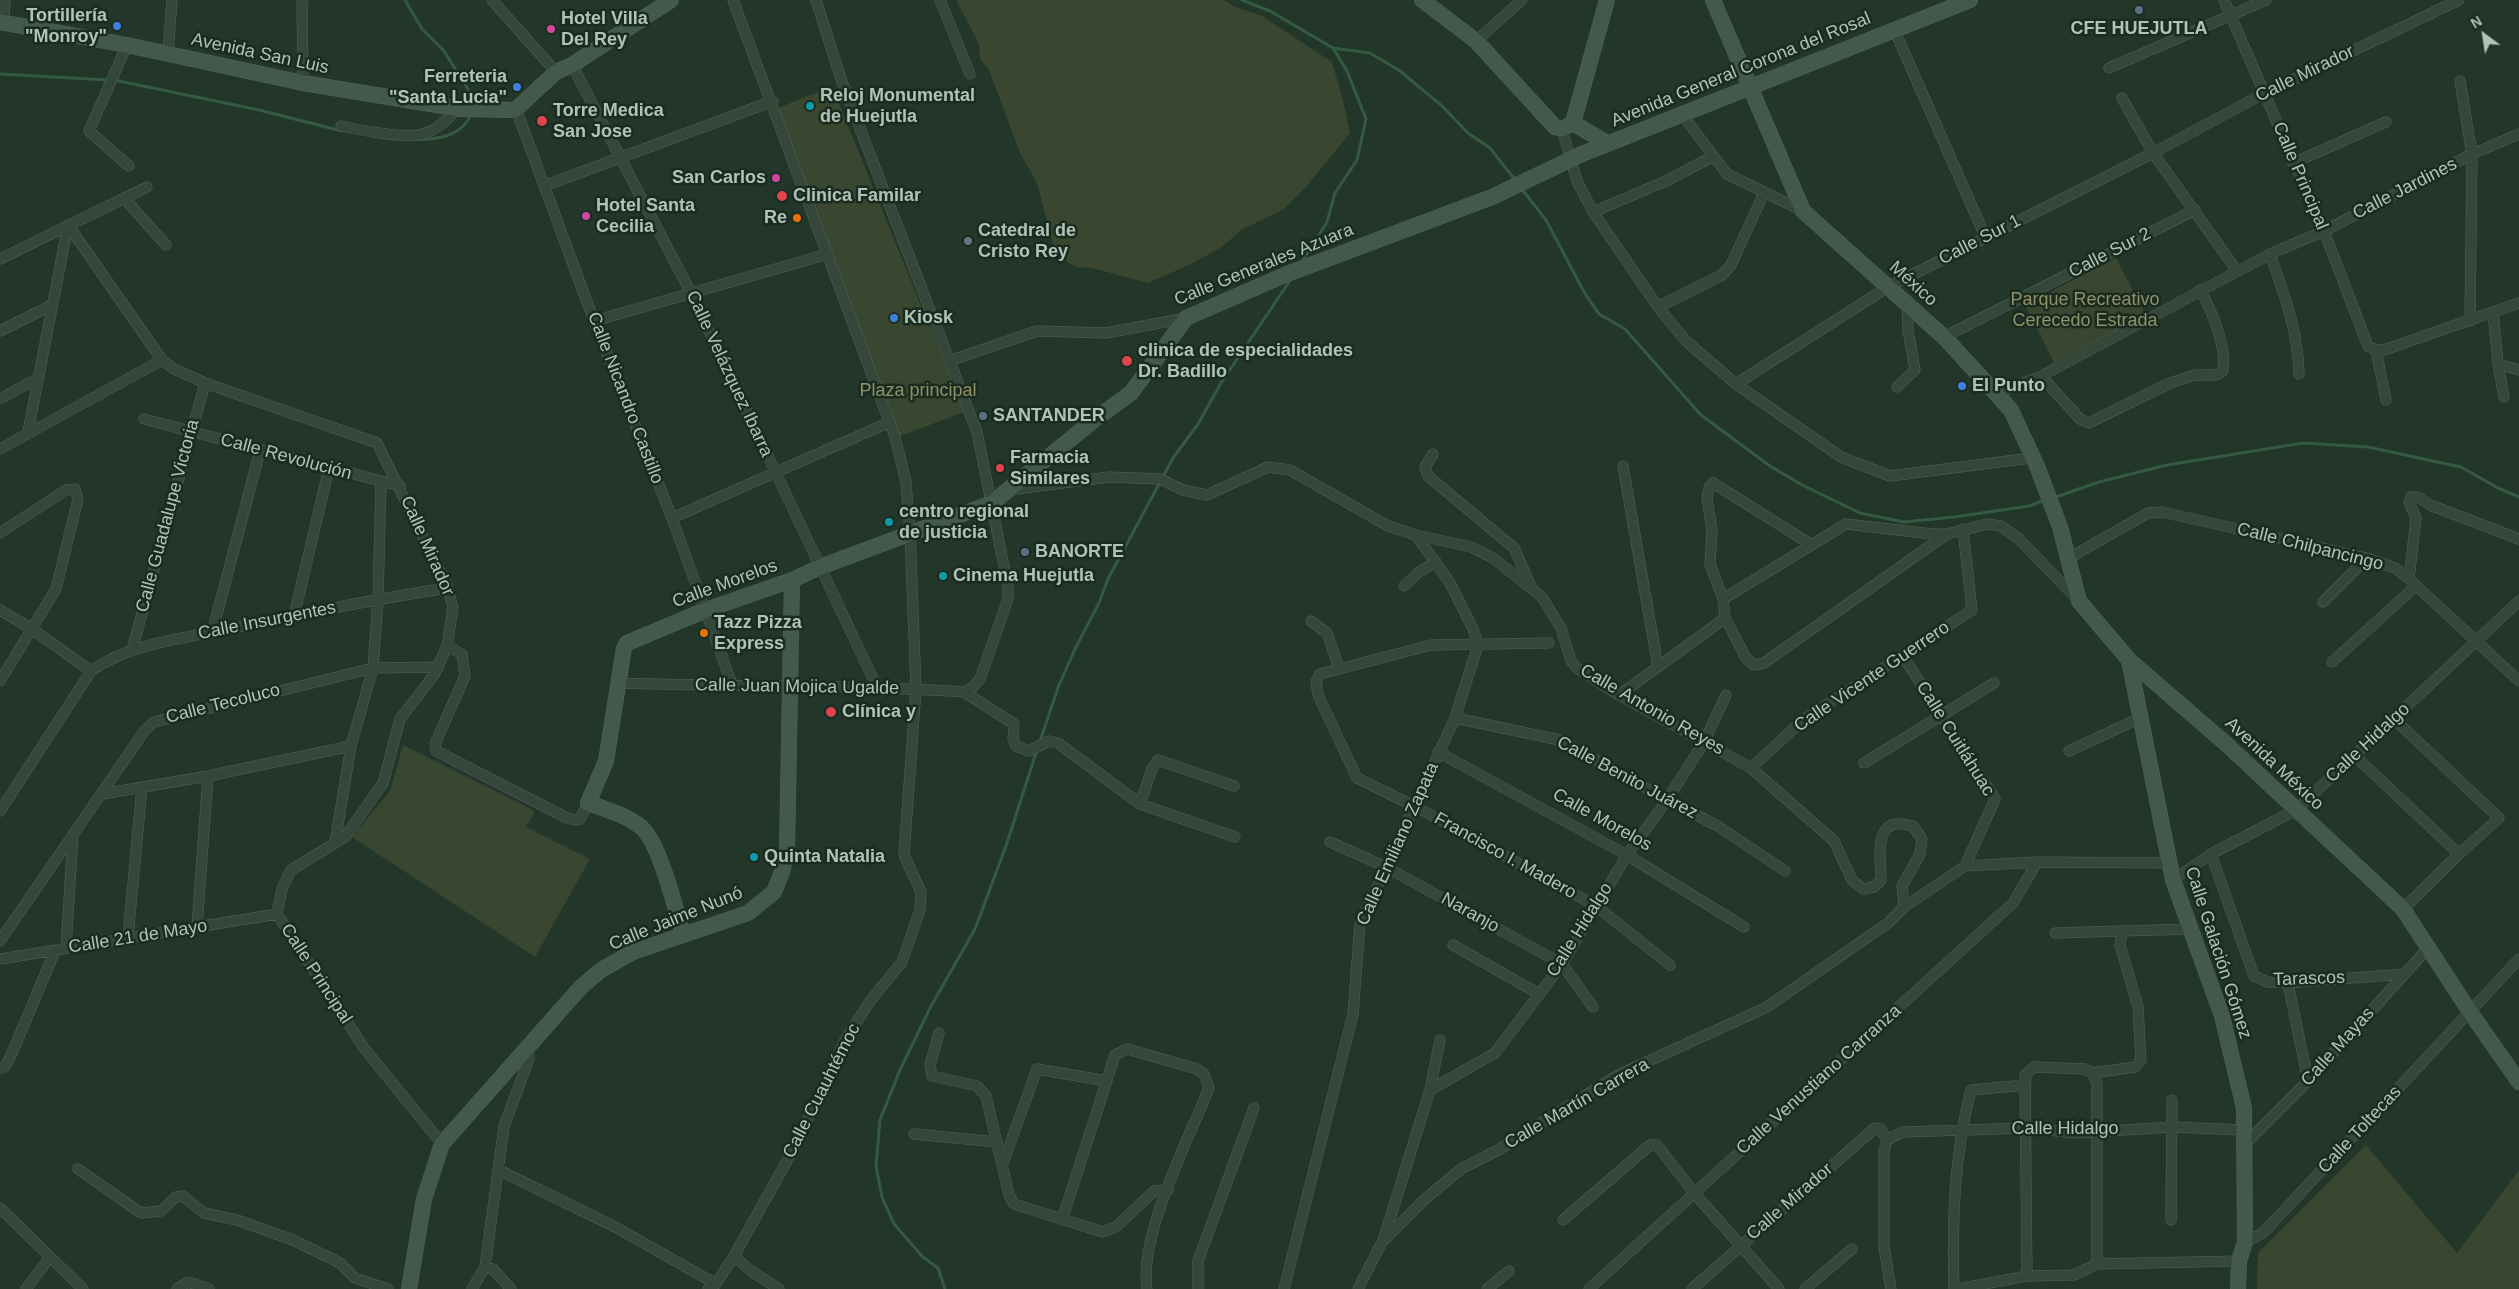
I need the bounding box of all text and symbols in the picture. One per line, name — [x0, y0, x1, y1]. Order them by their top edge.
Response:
marker: CFE HUEJUTLA — [2133, 4, 2145, 16]
place label: Tortillería "Monroy" — [25, 5, 107, 48]
place label: Hotel Villa Del Rey — [561, 8, 648, 50]
street label: Avenida General Corona del Rosal — [1608, 8, 1874, 132]
north arrow — [2459, 10, 2509, 60]
text: N — [2468, 13, 2485, 32]
place label: CFE HUEJUTLA — [2070, 18, 2208, 40]
marker: Tortillería "Monroy" — [111, 20, 123, 32]
marker: Hotel Villa Del Rey — [545, 23, 557, 35]
street label: Avenida San Luis — [189, 29, 331, 79]
street label: Calle Mirador — [2252, 41, 2358, 107]
place label: Ferreteria "Santa Lucia" — [389, 66, 507, 108]
marker: Ferreteria "Santa Lucia" — [511, 81, 523, 93]
place label: Reloj Monumental de Huejutla — [820, 85, 975, 128]
place label: Torre Medica San Jose — [553, 100, 664, 142]
marker: Reloj Monumental de Huejutla — [804, 100, 816, 112]
marker: Torre Medica San Jose — [535, 114, 549, 128]
street label: Calle Principal — [2268, 119, 2332, 233]
street label: Calle Jardines — [2349, 153, 2461, 225]
place label: San Carlos — [672, 167, 766, 189]
marker: San Carlos — [770, 172, 782, 184]
place label: Clinica Familar — [793, 185, 921, 207]
marker: Clinica Familar — [775, 189, 789, 203]
place label: Hotel Santa Cecilia — [596, 195, 695, 238]
place label: Re — [764, 207, 787, 229]
marker: Hotel Santa Cecilia — [580, 210, 592, 222]
street label: Calle Sur 1 — [1935, 210, 2025, 270]
marker: Re — [791, 212, 803, 224]
street label: Calle Generales Azuara — [1171, 219, 1357, 311]
place label: Catedral de Cristo Rey — [978, 220, 1076, 262]
street label: Calle Sur 2 — [2065, 223, 2155, 283]
marker: Catedral de Cristo Rey — [962, 235, 974, 247]
street label: México — [1885, 257, 1941, 311]
street label: Calle Velázquez Ibarra — [681, 287, 777, 461]
park label: Parque Recreativo Cerecedo Estrada — [2010, 289, 2160, 332]
place label: Kiosk — [904, 307, 953, 329]
street label: Calle Nicandro Castillo — [582, 309, 668, 487]
marker: Kiosk — [888, 312, 900, 324]
place label: clinica de especialidades Dr. Badillo — [1138, 340, 1353, 382]
marker: clinica de especialidades Dr. Badillo — [1120, 354, 1134, 368]
place label: El Punto — [1972, 375, 2045, 397]
park label: Plaza principal — [859, 380, 977, 402]
marker: El Punto — [1956, 380, 1968, 392]
place label: SANTANDER — [993, 405, 1105, 427]
marker: SANTANDER — [977, 410, 989, 422]
street label: Calle Guadalupe Victoria — [132, 417, 204, 615]
street label: Calle Revolución — [218, 429, 354, 485]
place label: Farmacia Similares — [1010, 447, 1090, 489]
marker: Farmacia Similares — [994, 462, 1006, 474]
street label: Calle Mirador — [395, 493, 459, 599]
place label: centro regional de justicia — [899, 501, 1029, 544]
marker: centro regional de justicia — [883, 516, 895, 528]
street label: Calle Chilpancingo — [2235, 518, 2385, 576]
place label: BANORTE — [1035, 541, 1124, 563]
marker: BANORTE — [1019, 546, 1031, 558]
street label: Calle Morelos — [670, 555, 780, 613]
place label: Cinema Huejutla — [953, 565, 1094, 587]
marker: Cinema Huejutla — [937, 570, 949, 582]
street label: Calle Insurgentes — [196, 597, 338, 645]
place label: Tazz Pizza Express — [714, 612, 802, 654]
street label: Calle Vicente Guerrero — [1790, 617, 1954, 737]
marker: Tazz Pizza Express — [698, 627, 710, 639]
street label: Calle Antonio Reyes — [1576, 660, 1728, 760]
street label: Calle Juan Mojica Ugalde — [695, 674, 899, 700]
street label: Calle Cuitláhuac — [1911, 678, 1999, 800]
street label: Calle Tecoluco — [164, 679, 282, 729]
street label: Calle Hidalgo — [2321, 699, 2415, 787]
place label: Clínica y — [842, 701, 916, 723]
marker: Clínica y — [824, 705, 838, 719]
street label: Avenida México — [2220, 713, 2328, 815]
street label: Calle Benito Juárez — [1553, 732, 1701, 824]
street label: Calle Emiliano Zapata — [1352, 759, 1444, 929]
street label: Calle Morelos — [1549, 784, 1655, 856]
street label: Francisco I. Madero — [1430, 808, 1580, 904]
place label: Quinta Natalia — [764, 846, 885, 868]
marker: Quinta Natalia — [748, 851, 760, 863]
street label: Calle Galación Gómez — [2180, 864, 2256, 1042]
street label: Calle Hidalgo — [1542, 879, 1618, 981]
street label: Calle Jaime Nunó — [606, 882, 746, 956]
street label: Naranjo — [1437, 888, 1503, 938]
street label: Calle 21 de Mayo — [67, 915, 209, 959]
street label: Calle Principal — [276, 920, 356, 1028]
street label: Tarascos — [2273, 967, 2345, 991]
street label: Calle Venustiano Carranza — [1732, 1000, 1906, 1160]
street label: Calle Mayas — [2297, 1003, 2379, 1091]
street label: Calle Cuauhtémoc — [779, 1020, 865, 1162]
street label: Calle Martín Carrera — [1501, 1054, 1653, 1154]
street label: Calle Toltecas — [2314, 1082, 2406, 1178]
street label: Calle Hidalgo — [2011, 1118, 2119, 1140]
street label: Calle Mirador — [1743, 1159, 1837, 1245]

